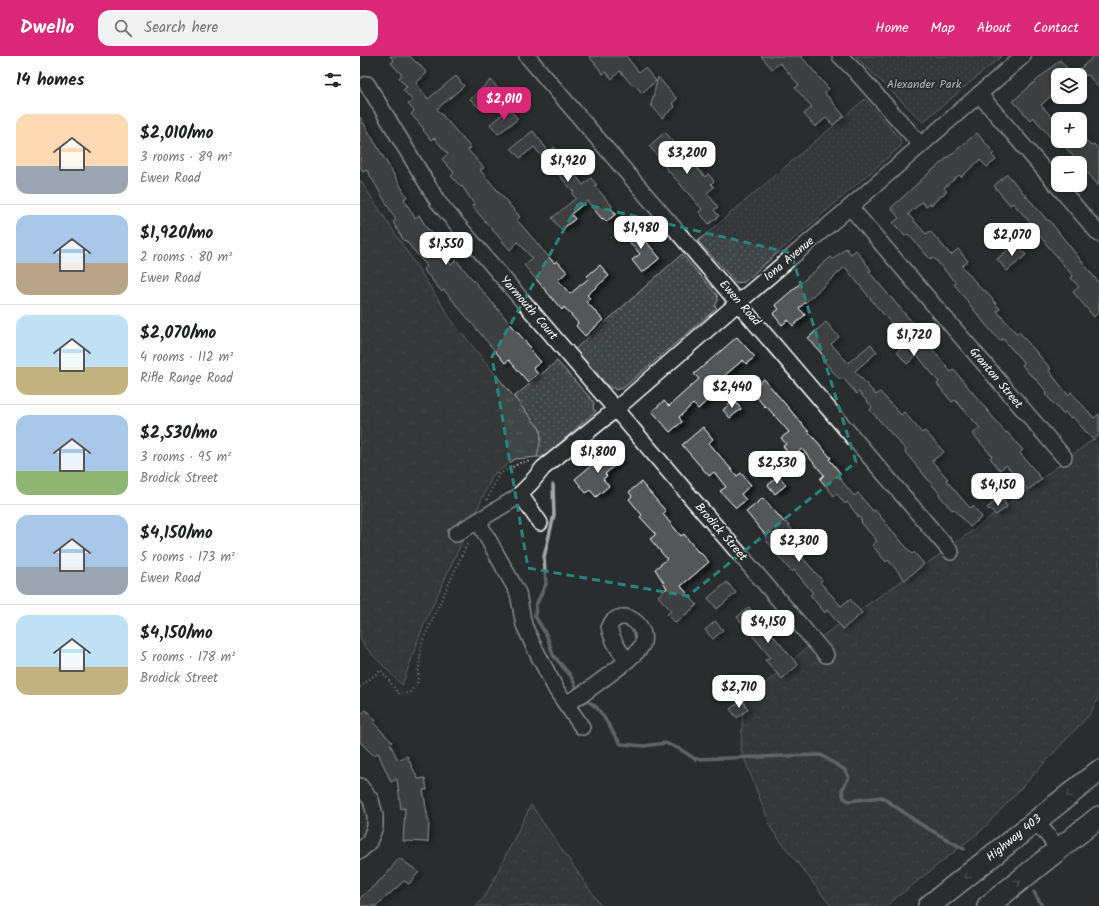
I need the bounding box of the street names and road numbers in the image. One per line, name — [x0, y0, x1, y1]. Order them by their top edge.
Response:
street label: Iona Avenue — [759, 232, 819, 286]
street label: Yarmouth Court — [496, 272, 563, 345]
street label: Ewen Road — [715, 276, 766, 331]
street label: Granton Street — [965, 343, 1028, 413]
street label: Brodick Street — [690, 499, 752, 566]
street label: Highway 403 — [982, 810, 1046, 866]

